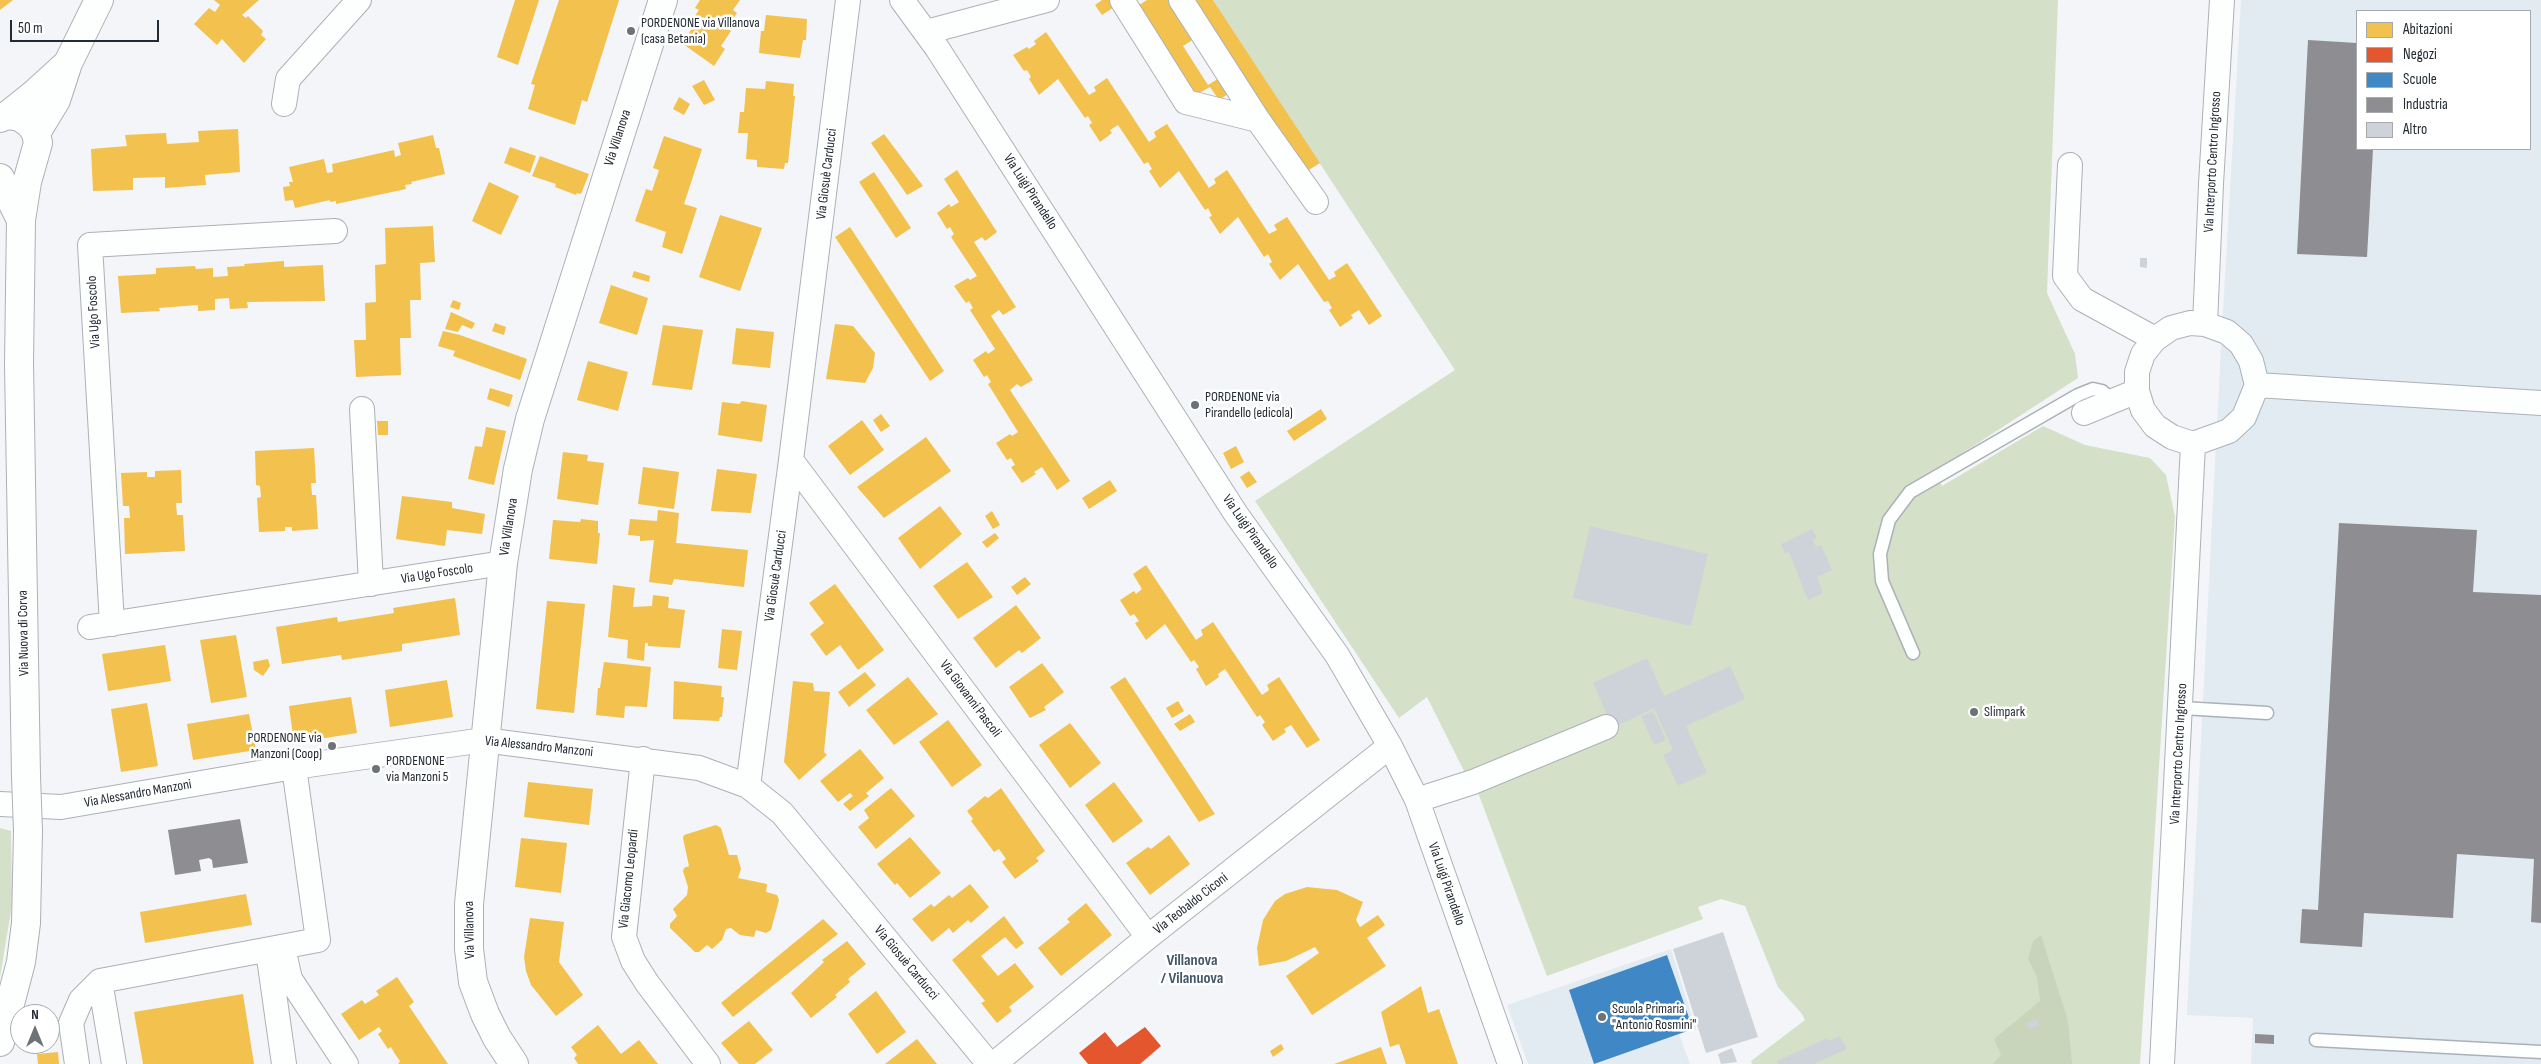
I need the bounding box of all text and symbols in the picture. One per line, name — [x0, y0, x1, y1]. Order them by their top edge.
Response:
scale bar — [12, 10, 161, 42]
legend — [2356, 10, 2531, 150]
place label: PORDENONE via Villanova (casa Betania) — [641, 15, 760, 48]
text: 50 m — [18, 19, 43, 38]
text: Abitazioni — [2403, 20, 2453, 39]
marker: PORDENONE via Villanova (casa Betania) — [625, 25, 637, 37]
text: Negozi — [2403, 45, 2437, 64]
text: Scuole — [2403, 70, 2437, 89]
street label: Via Interporto Centro Ingrosso — [2201, 91, 2225, 233]
text: Industria — [2403, 95, 2448, 114]
street label: Via Villanova — [601, 108, 635, 168]
text: Altro — [2403, 120, 2427, 139]
street label: Via Giosuè Carducci — [813, 127, 841, 221]
street label: Via Luigi Pirandello — [999, 151, 1061, 233]
street label: Via Ugo Foscolo — [84, 275, 104, 349]
place label: PORDENONE via Pirandello (edicola) — [1205, 389, 1293, 422]
marker: PORDENONE via Pirandello (edicola) — [1189, 399, 1201, 411]
street label: Via Luigi Pirandello — [1218, 492, 1282, 572]
street label: Via Villanova — [496, 497, 522, 557]
street label: Via Giosuè Carducci — [761, 529, 791, 623]
street label: Via Ugo Foscolo — [400, 560, 474, 588]
street label: Via Nuova di Corva — [15, 590, 33, 676]
street label: Via Giovanni Pascoli — [936, 657, 1004, 741]
street label: Via Interporto Centro Ingrosso — [2167, 683, 2191, 825]
place label: Slimpark — [1984, 704, 2025, 720]
marker: Slimpark — [1968, 706, 1980, 718]
place label: PORDENONE via Manzoni (Coop) — [247, 730, 322, 762]
street label: Via Alessandro Manzoni — [484, 733, 594, 761]
marker: PORDENONE via Manzoni (Coop) — [326, 740, 338, 752]
place label: PORDENONE via Manzoni 5 — [386, 753, 448, 786]
marker: PORDENONE via Manzoni 5 — [370, 763, 382, 775]
street label: Via Alessandro Manzoni — [83, 776, 193, 812]
street label: Via Giacomo Leopardi — [615, 829, 643, 929]
street label: Via Luigi Pirandello — [1424, 840, 1468, 928]
street label: Via Teobaldo Ciconi — [1150, 870, 1232, 938]
street label: Via Villanova — [461, 901, 479, 959]
street label: Via Giosuè Carducci — [870, 922, 942, 1004]
district label: Villanova / Vilanuova — [1161, 951, 1223, 989]
place label: Scuola Primaria "Antonio Rosmini" — [1612, 1001, 1696, 1034]
north arrow — [10, 1004, 60, 1054]
text: N — [31, 1006, 39, 1023]
marker: Scuola Primaria "Antonio Rosmini" — [1596, 1011, 1608, 1023]

